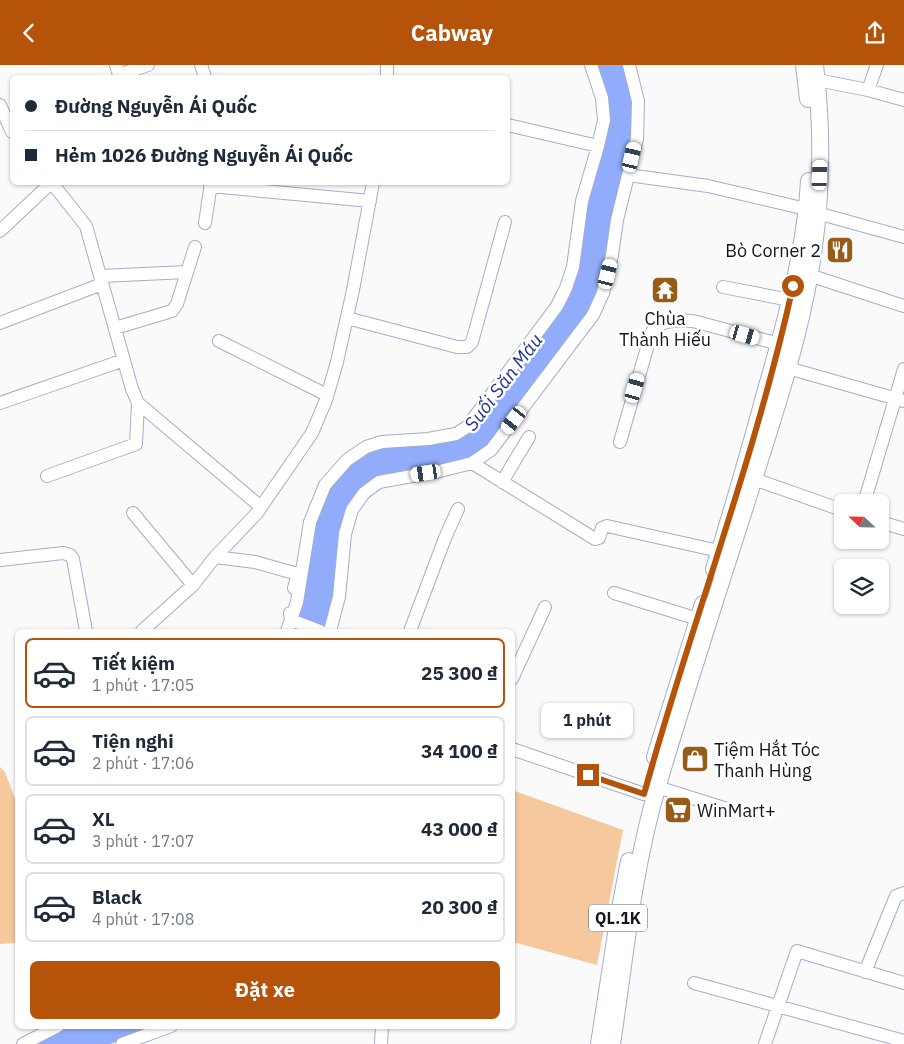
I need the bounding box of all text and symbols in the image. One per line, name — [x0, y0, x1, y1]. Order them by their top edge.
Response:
text: Cabway — [411, 18, 493, 47]
icon: back — [15, 19, 43, 47]
icon: share — [861, 19, 889, 47]
text: Đường Nguyễn Ái Quốc — [55, 94, 257, 118]
car — [621, 141, 642, 173]
text: Hẻm 1026 Đường Nguyễn Ái Quốc — [55, 143, 353, 167]
car — [811, 160, 828, 190]
restaurant icon: Bò Corner 2 — [825, 235, 855, 265]
place label: Bò Corner 2 — [725, 239, 821, 262]
car — [597, 258, 618, 290]
temple icon: Chùa Thành Hiếu — [650, 275, 680, 305]
route start — [782, 275, 804, 297]
place label: Chùa Thành Hiếu — [619, 307, 711, 351]
car — [728, 324, 761, 346]
water label: Suối Săn Máu — [459, 329, 547, 435]
car — [623, 372, 646, 404]
car — [498, 404, 529, 436]
car — [410, 463, 441, 483]
north arrow — [834, 494, 889, 549]
map controls — [834, 494, 889, 614]
button: layers — [834, 559, 889, 614]
icon: car — [32, 651, 77, 696]
text: Tiết kiệm — [92, 651, 175, 675]
text: 25 300 ₫ — [421, 661, 498, 685]
text: 1 phút · 17:05 — [92, 675, 194, 695]
callout: 1 phút — [542, 703, 634, 737]
text: 1 phút — [563, 710, 611, 730]
icon: car — [32, 729, 77, 774]
text: Tiện nghi — [92, 729, 174, 753]
place label: Tiệm Hắt Tóc Thanh Hùng — [714, 738, 820, 782]
text: 34 100 ₫ — [421, 739, 498, 763]
shop icon: Tiệm Hắt Tóc Thanh Hùng — [680, 744, 710, 774]
text: 2 phút · 17:06 — [92, 753, 194, 773]
route end — [577, 764, 599, 786]
supermarket icon: WinMart+ — [663, 795, 693, 825]
place label: WinMart+ — [697, 799, 776, 822]
icon: car — [32, 807, 77, 852]
text: XL — [92, 807, 115, 831]
text: 43 000 ₫ — [421, 817, 498, 841]
text: 3 phút · 17:07 — [92, 831, 194, 851]
icon: car — [32, 885, 77, 930]
text: Black — [92, 885, 142, 909]
text: 20 300 ₫ — [421, 895, 498, 919]
road number: QL.1K — [589, 905, 647, 931]
text: 4 phút · 17:08 — [92, 909, 194, 929]
button: Đặt xe — [30, 961, 500, 1019]

